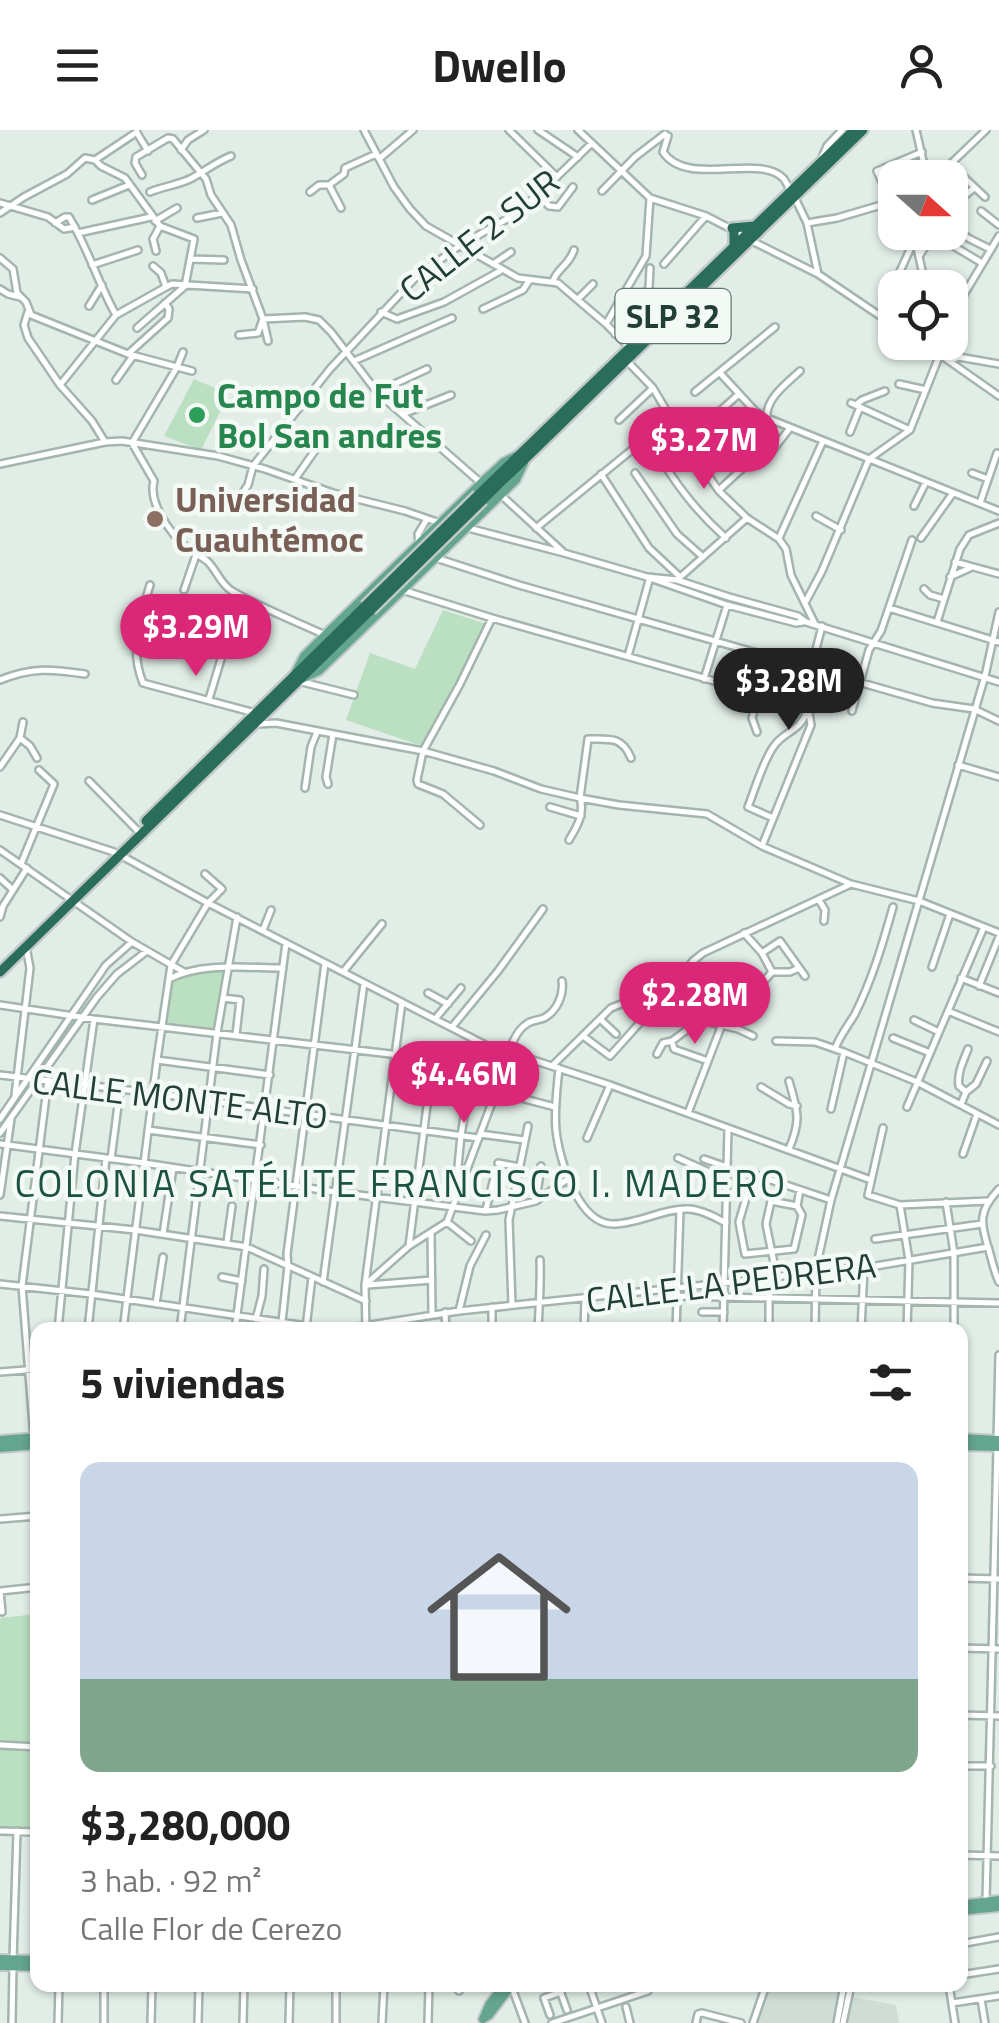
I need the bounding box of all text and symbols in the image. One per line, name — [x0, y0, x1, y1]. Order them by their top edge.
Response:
text: Dwello — [432, 31, 567, 99]
icon: menu — [50, 38, 105, 93]
icon: person — [894, 38, 949, 93]
street label: CALLE 2 SUR — [387, 155, 571, 315]
north arrow — [878, 160, 968, 250]
map controls — [878, 160, 968, 360]
button: locate — [878, 270, 968, 360]
road number: SLP 32 — [616, 289, 730, 343]
place label: Campo de Fut Bol San andres — [217, 368, 442, 462]
marker: Campo de Fut Bol San andres — [186, 404, 208, 426]
pin: $3.27M — [623, 407, 785, 492]
text: $3.27M — [650, 415, 758, 463]
place label: Universidad Cuauhtémoc — [175, 472, 364, 566]
marker: Universidad Cuauhtémoc — [144, 508, 166, 530]
pin: $3.29M — [115, 594, 277, 679]
text: $3.29M — [142, 602, 250, 650]
pin: $3.28M — [708, 648, 870, 733]
text: $3.28M — [735, 656, 843, 704]
pin: $2.28M — [614, 962, 776, 1047]
text: $2.28M — [641, 970, 749, 1018]
pin: $4.46M — [383, 1041, 545, 1126]
text: $4.46M — [410, 1049, 518, 1097]
street label: CALLE MONTE ALTO — [29, 1053, 331, 1143]
district label: COLONIA SATÉLITE FRANCISCO I. MADERO — [14, 1154, 788, 1212]
street label: CALLE LA PEDRERA — [583, 1237, 879, 1327]
text: 5 viviendas — [80, 1350, 285, 1414]
icon: filters — [863, 1355, 918, 1410]
icon: home — [409, 1527, 589, 1707]
text: $3,280,000 — [80, 1792, 290, 1856]
text: 3 hab. · 92 m² — [80, 1856, 262, 1904]
text: Calle Flor de Cerezo — [80, 1904, 342, 1952]

